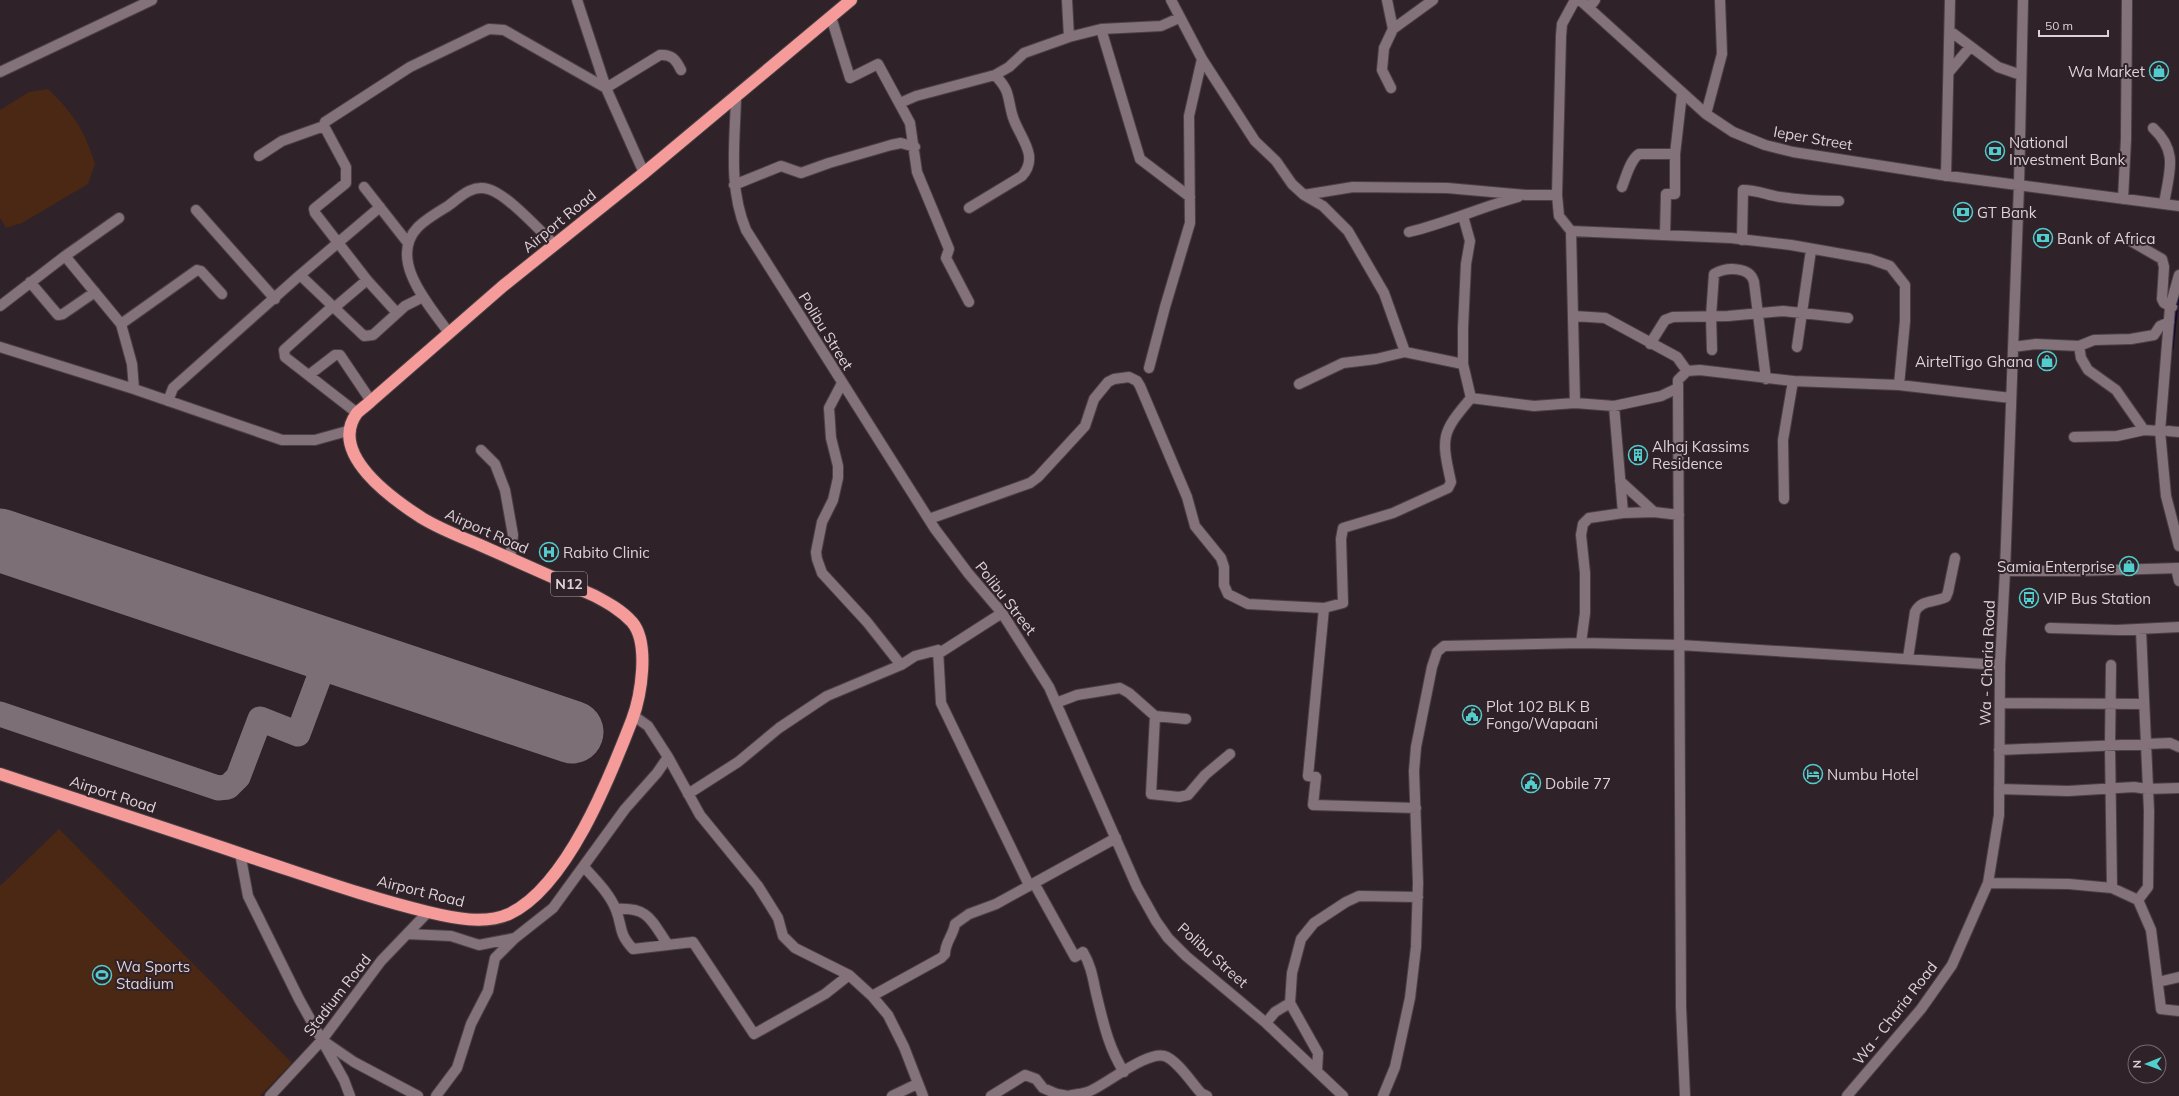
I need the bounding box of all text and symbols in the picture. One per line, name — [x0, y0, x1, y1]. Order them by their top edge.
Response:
scale bar — [2039, 12, 2108, 38]
text: 50 m — [2045, 18, 2073, 33]
shop icon: Wa Market — [2148, 60, 2170, 82]
place label: Wa Market — [2068, 62, 2145, 81]
street label: Ieper Street — [1772, 122, 1854, 154]
place label: National Investment Bank — [2009, 133, 2126, 169]
bank icon: National Investment Bank — [1984, 140, 2006, 162]
street label: Airport Road — [518, 185, 600, 257]
bank icon: GT Bank — [1952, 201, 1974, 223]
place label: GT Bank — [1977, 203, 2037, 222]
bank icon: Bank of Africa — [2032, 227, 2054, 249]
place label: Bank of Africa — [2057, 229, 2155, 248]
street label: Polibu Street — [795, 289, 857, 373]
shop icon: AirtelTigo Ghana — [2036, 350, 2058, 372]
place label: AirtelTigo Ghana — [1915, 352, 2033, 371]
place label: Alhaj Kassims Residence — [1652, 437, 1749, 473]
building icon: Alhaj Kassims Residence — [1627, 444, 1649, 466]
street label: Airport Road — [442, 504, 532, 558]
hospital icon: Rabito Clinic — [538, 541, 560, 563]
place label: Rabito Clinic — [563, 543, 650, 562]
shop icon: Samia Enterprise — [2118, 555, 2140, 577]
street label: Polibu Street — [971, 557, 1041, 639]
place label: Samia Enterprise — [1997, 557, 2115, 576]
road number: N12 — [551, 572, 587, 596]
bus stop icon: VIP Bus Station — [2018, 587, 2040, 609]
place label: VIP Bus Station — [2043, 589, 2151, 608]
street label: Wa - Charia Road — [1975, 600, 1999, 726]
place label: Plot 102 BLK B Fongo/Wapaani — [1486, 697, 1598, 733]
public building icon: Plot 102 BLK B Fongo/Wapaani — [1461, 704, 1483, 726]
hotel icon: Numbu Hotel — [1802, 763, 1824, 785]
place label: Numbu Hotel — [1827, 765, 1919, 784]
street label: Airport Road — [68, 771, 158, 817]
public building icon: Dobile 77 — [1520, 772, 1542, 794]
place label: Dobile 77 — [1545, 774, 1611, 793]
street label: Airport Road — [375, 871, 467, 911]
street label: Polibu Street — [1174, 918, 1252, 992]
street label: Stadium Road — [299, 950, 375, 1040]
place label: Wa Sports Stadium — [116, 957, 190, 993]
street label: Wa - Charia Road — [1849, 958, 1941, 1068]
sports icon: Wa Sports Stadium — [91, 964, 113, 986]
north arrow — [2127, 1044, 2167, 1084]
text: N — [2130, 1060, 2144, 1068]

